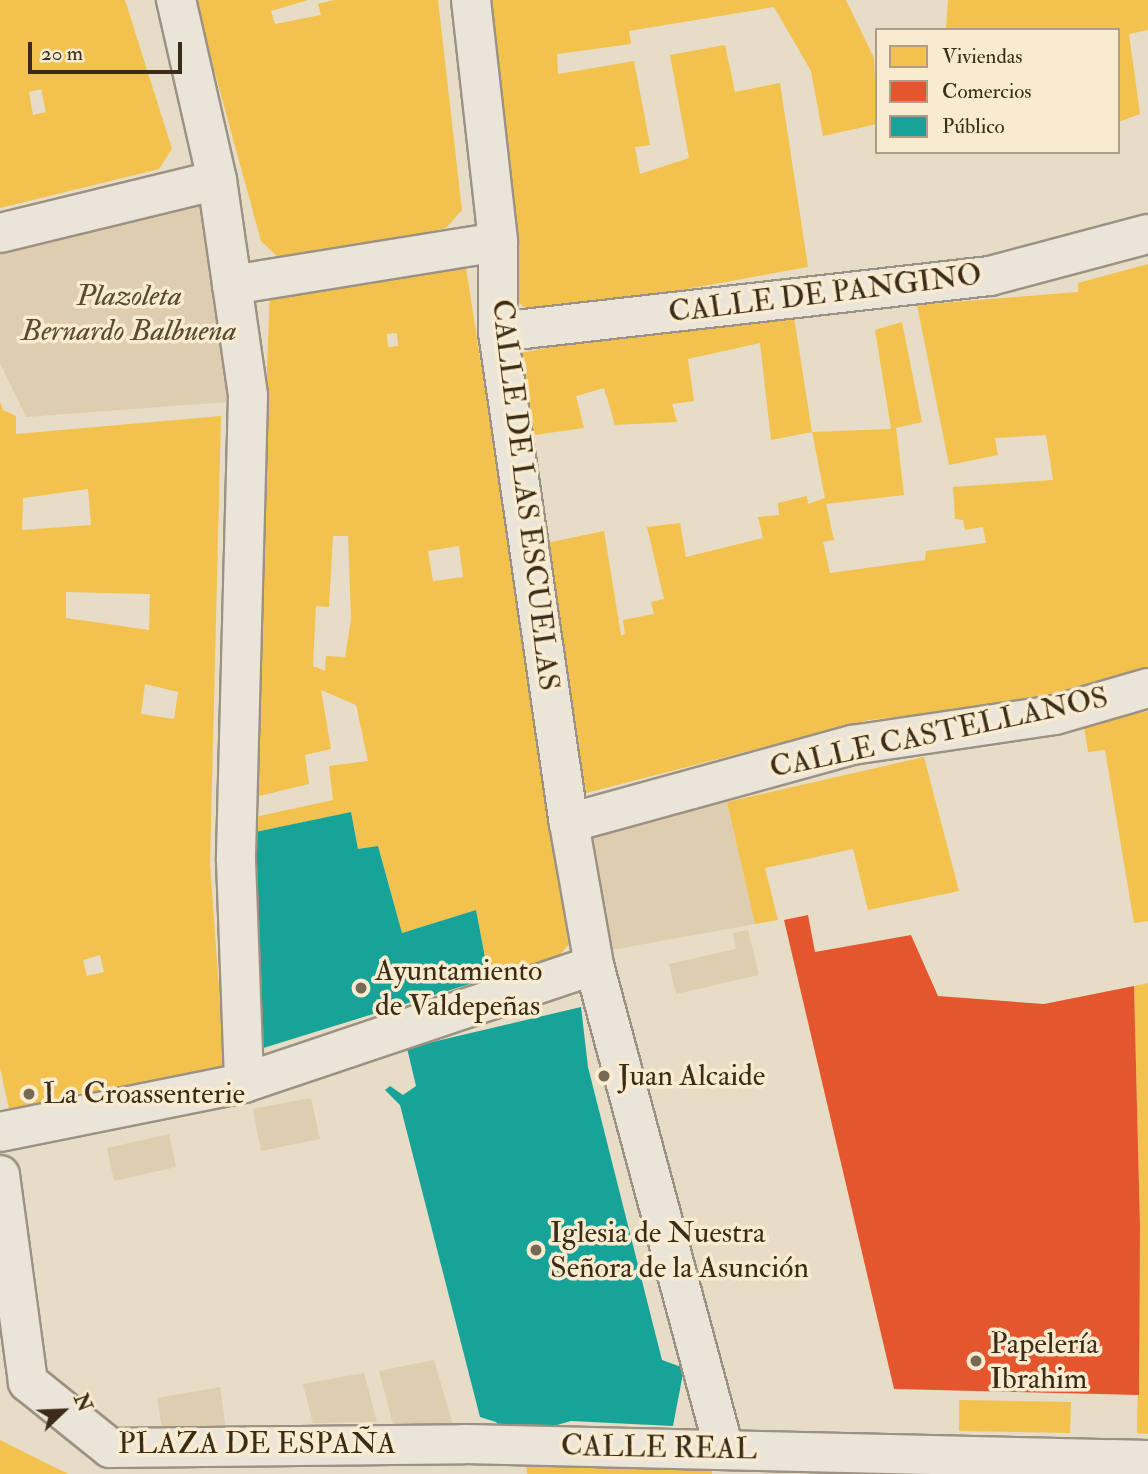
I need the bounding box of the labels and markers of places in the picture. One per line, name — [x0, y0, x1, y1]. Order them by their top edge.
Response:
place label: Ayuntamiento de Valdepeñas — [375, 953, 543, 1024]
marker: Ayuntamiento de Valdepeñas — [353, 980, 369, 996]
place label: Juan Alcaide — [618, 1058, 765, 1094]
marker: Juan Alcaide — [596, 1068, 612, 1084]
place label: La Croassenterie — [43, 1076, 245, 1112]
marker: La Croassenterie — [21, 1086, 37, 1102]
place label: Iglesia de Nuestra Señora de la Asunción — [550, 1215, 809, 1286]
marker: Iglesia de Nuestra Señora de la Asunción — [528, 1242, 544, 1258]
place label: Papelería Ibrahim — [990, 1326, 1098, 1396]
marker: Papelería Ibrahim — [968, 1353, 984, 1369]

